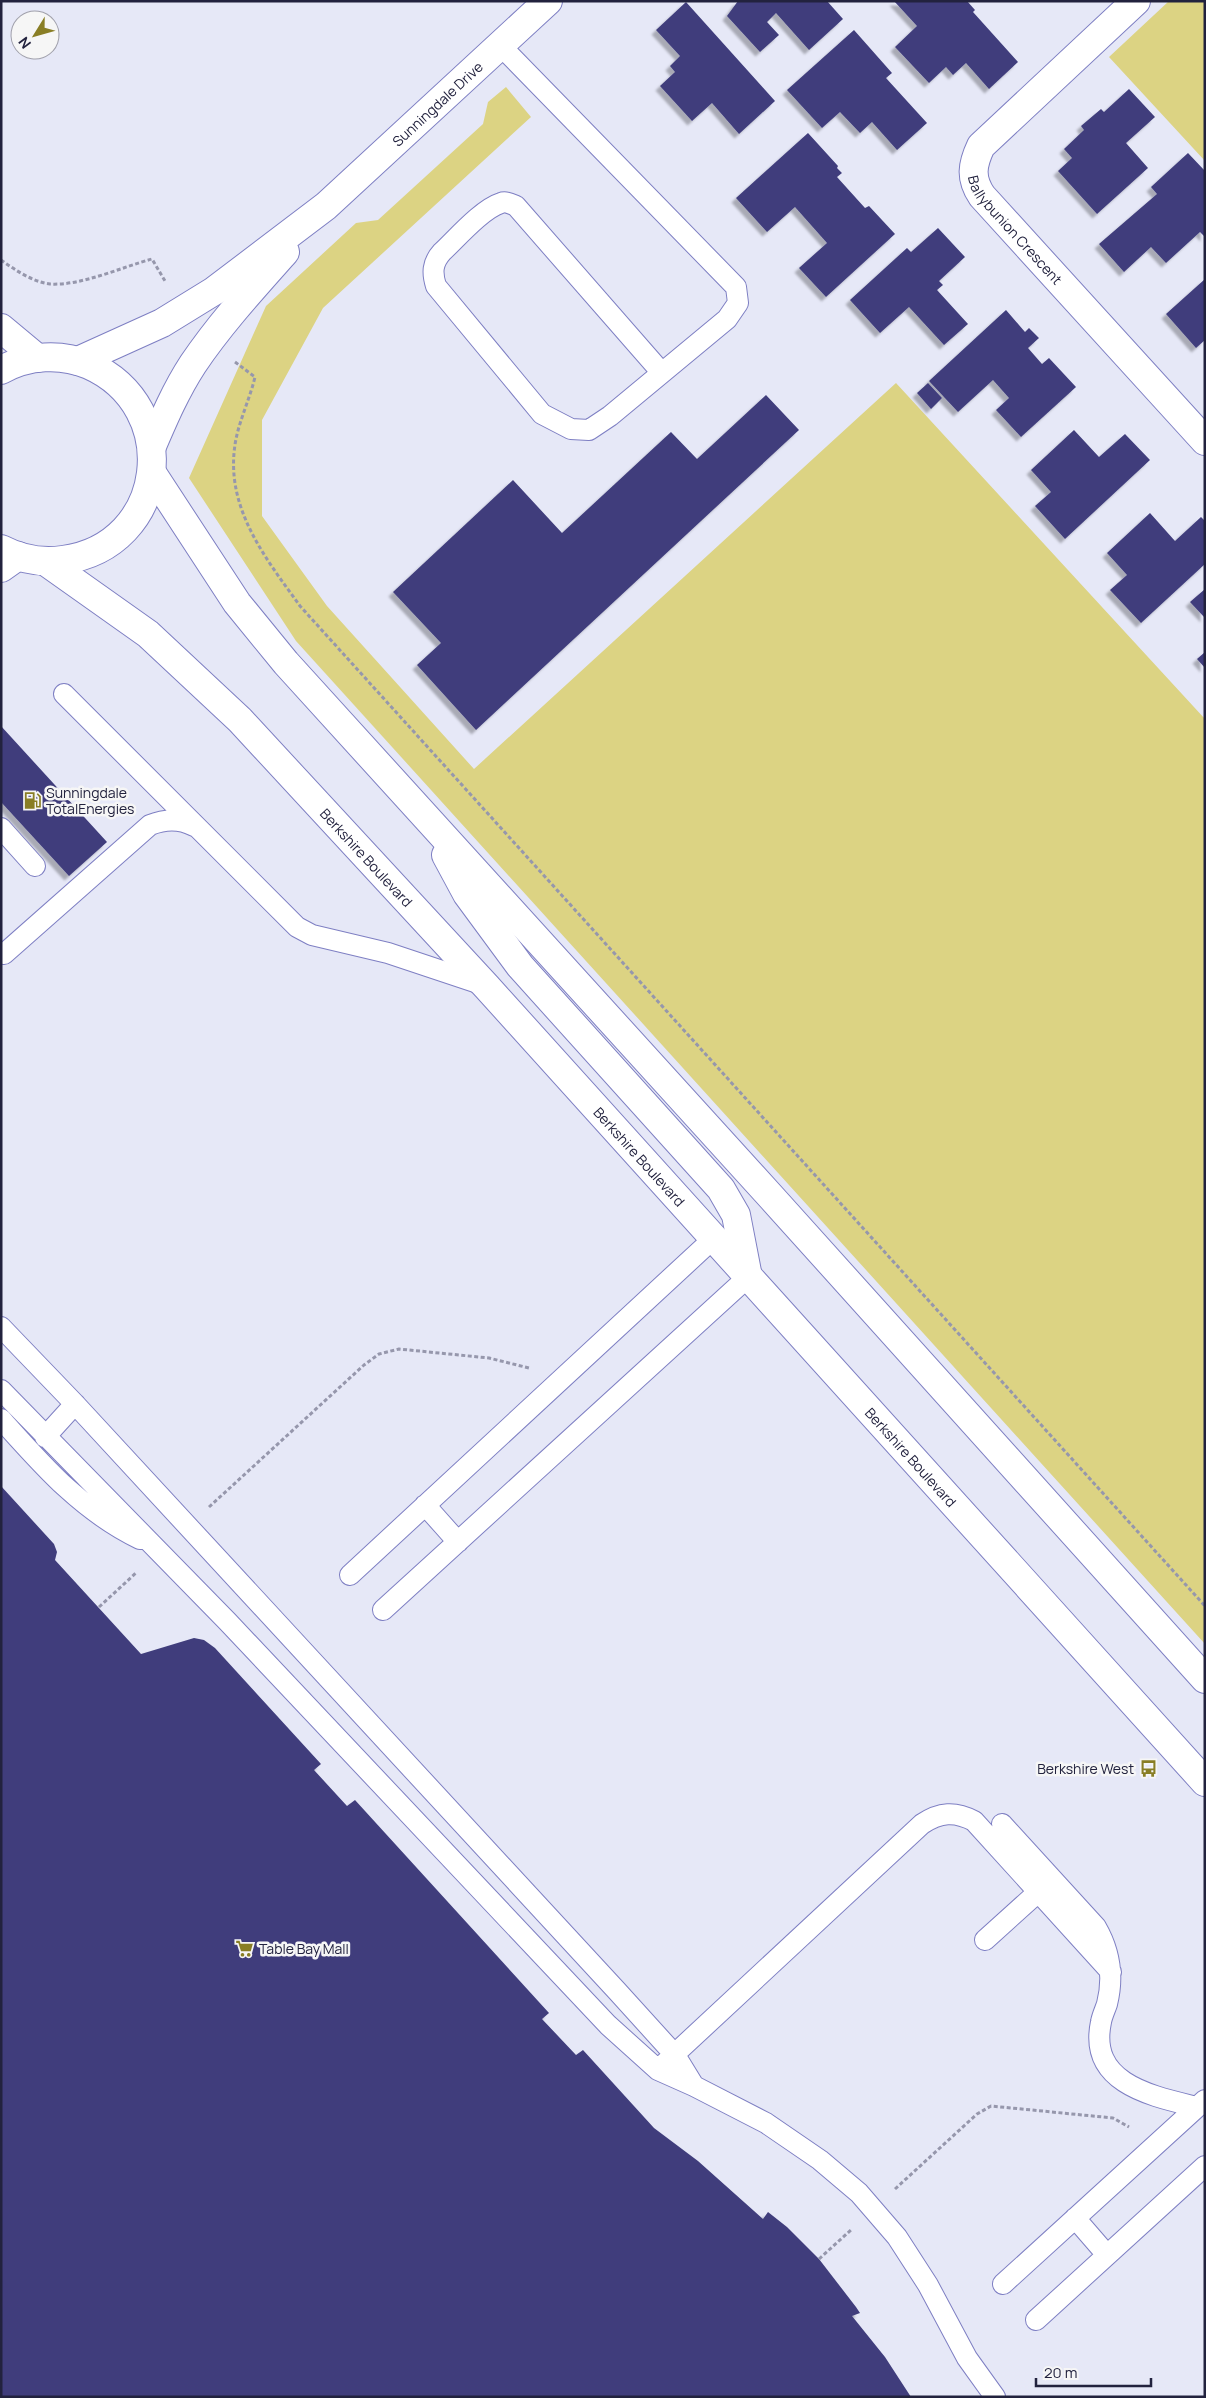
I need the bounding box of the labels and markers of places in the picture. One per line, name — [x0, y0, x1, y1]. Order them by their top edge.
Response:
place label: Sunningdale TotalEnergies — [46, 783, 134, 818]
fuel station icon: Sunningdale TotalEnergies — [22, 790, 42, 810]
bus stop icon: Berkshire West — [1138, 1758, 1158, 1778]
place label: Berkshire West — [1037, 1759, 1134, 1778]
supermarket icon: Table Bay Mall — [235, 1938, 255, 1958]
place label: Table Bay Mall — [259, 1939, 349, 1958]

